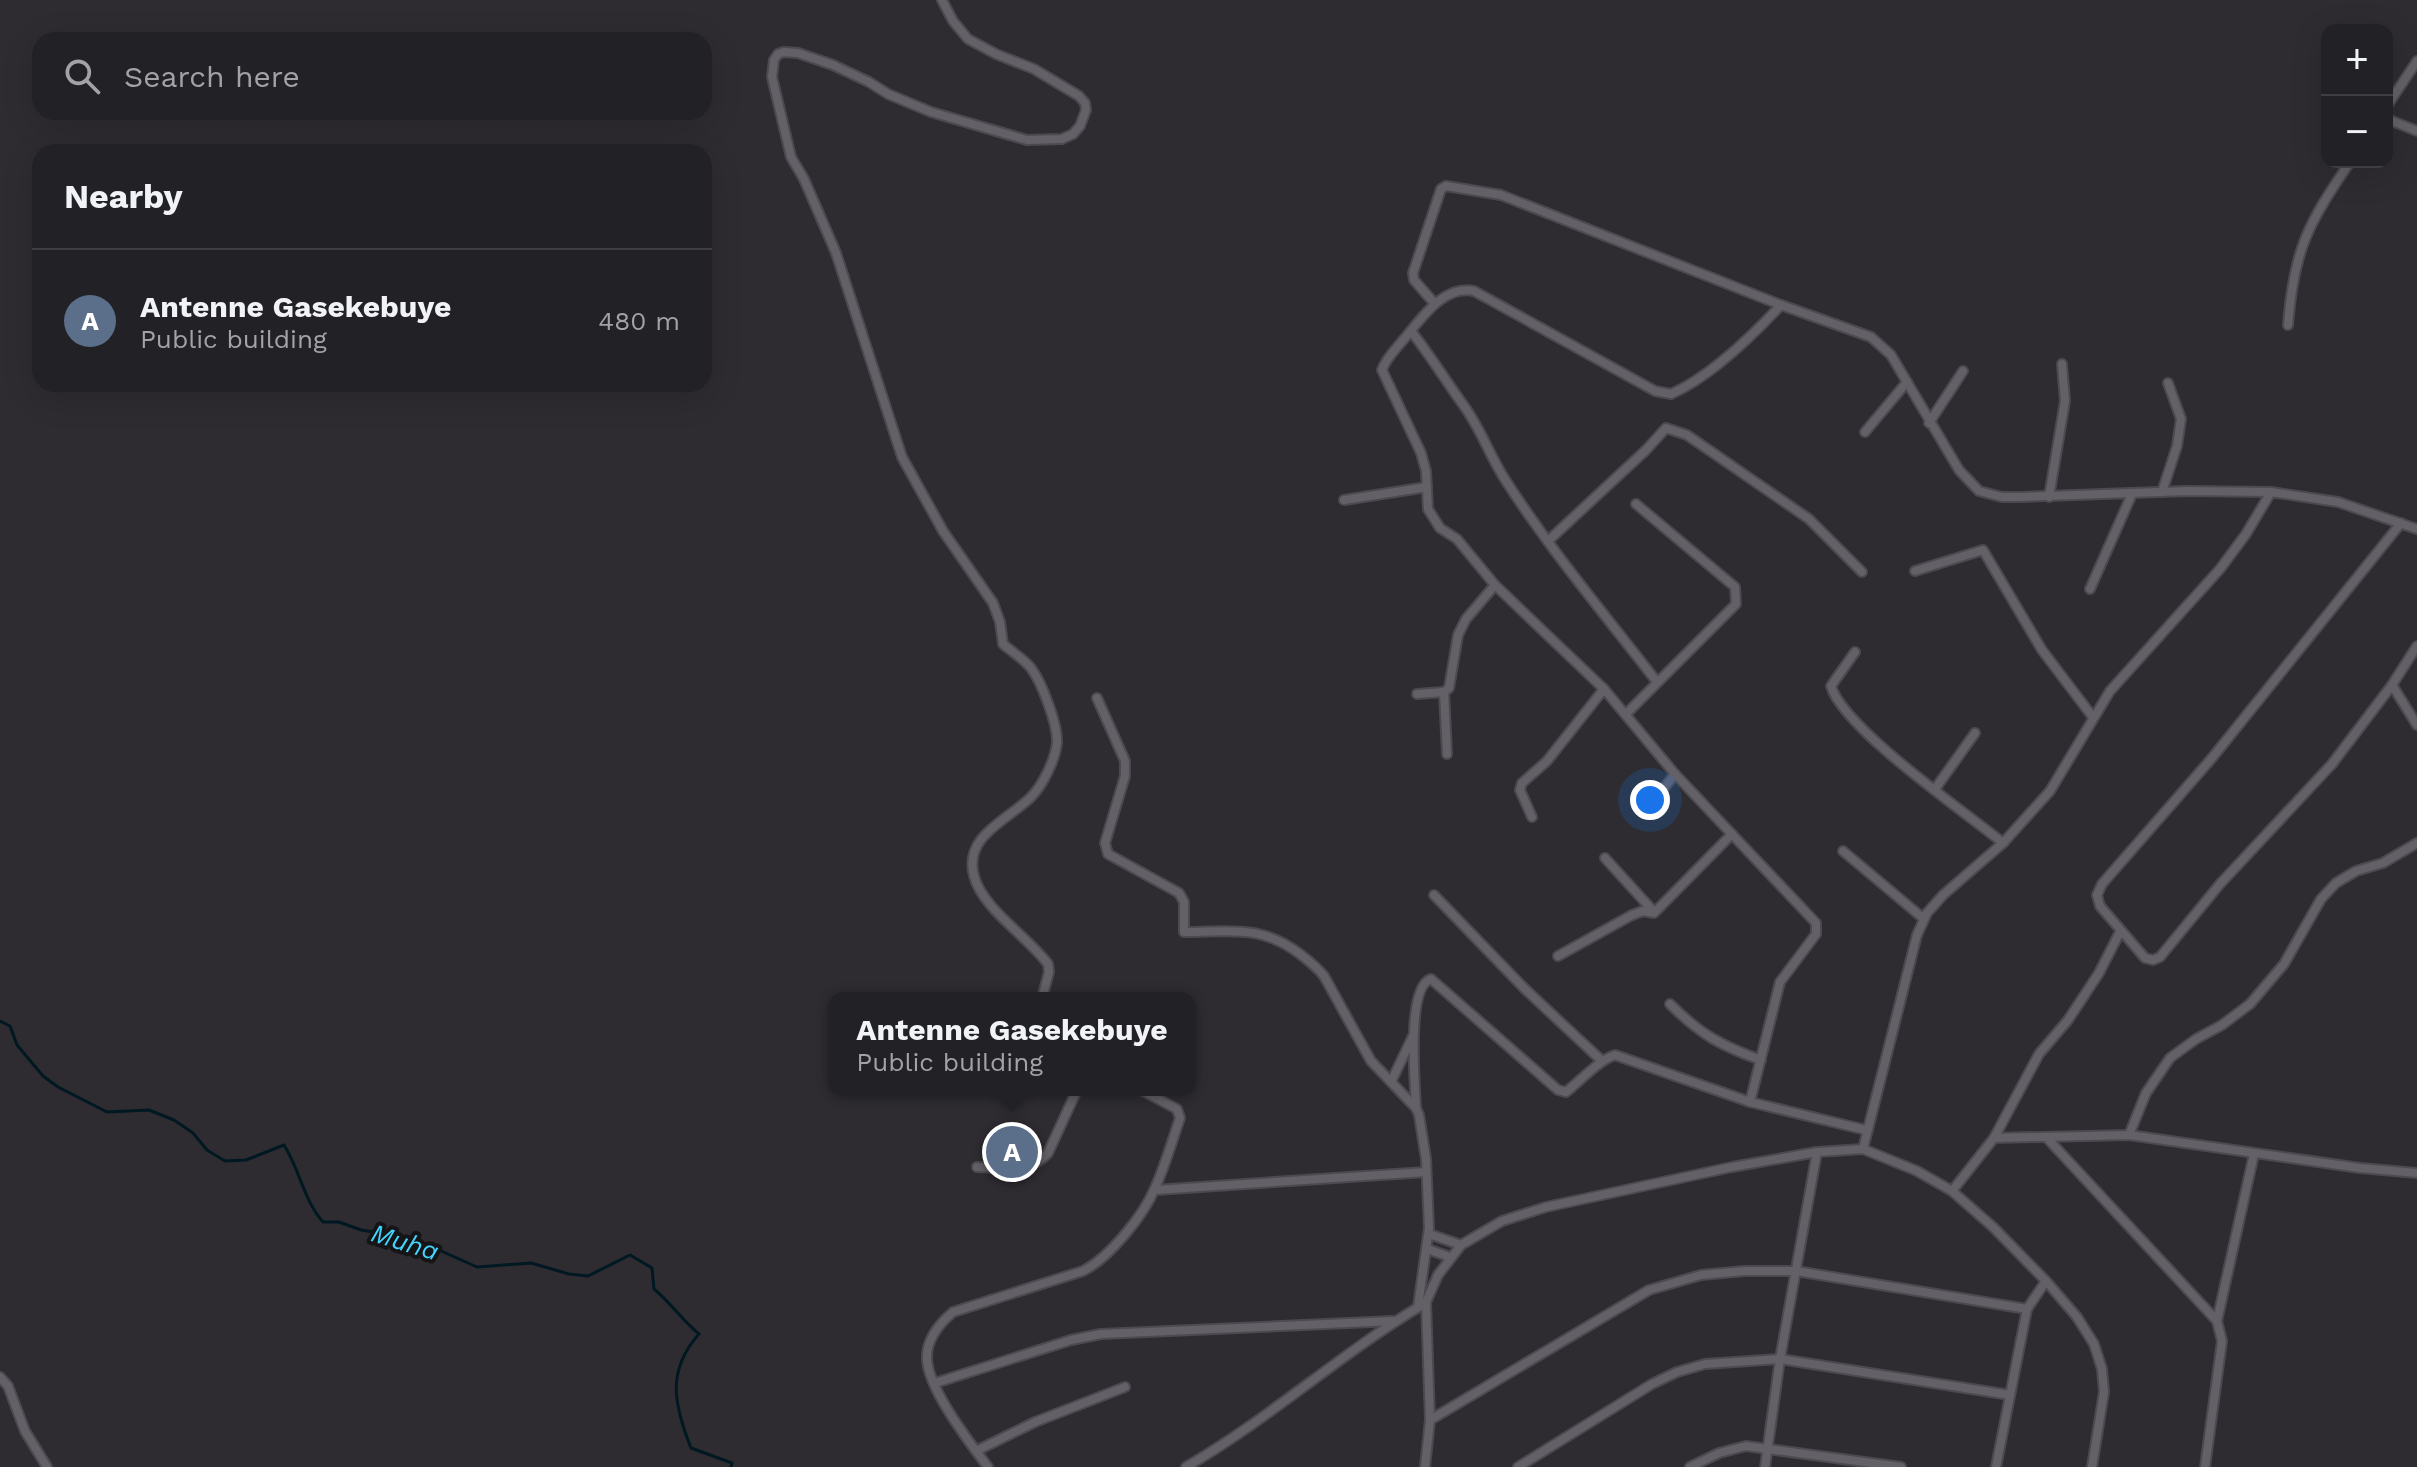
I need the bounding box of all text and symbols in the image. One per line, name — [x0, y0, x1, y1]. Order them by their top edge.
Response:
map controls — [2321, 24, 2393, 168]
button: + — [2321, 24, 2393, 96]
search box — [32, 32, 712, 120]
icon: search — [60, 54, 104, 98]
text: Search here — [124, 59, 300, 94]
button: − — [2321, 96, 2393, 168]
text: Nearby — [64, 176, 183, 216]
text: Antenne Gasekebuye — [140, 289, 451, 324]
text: A — [81, 306, 99, 336]
text: 480 m — [598, 306, 680, 336]
text: Public building — [140, 324, 327, 354]
your location — [1630, 780, 1670, 820]
popup — [828, 992, 1196, 1096]
text: Antenne Gasekebuye — [856, 1012, 1168, 1047]
text: Public building — [856, 1047, 1043, 1077]
pin: A — [986, 1122, 1038, 1182]
water label: Muha — [368, 1218, 442, 1266]

